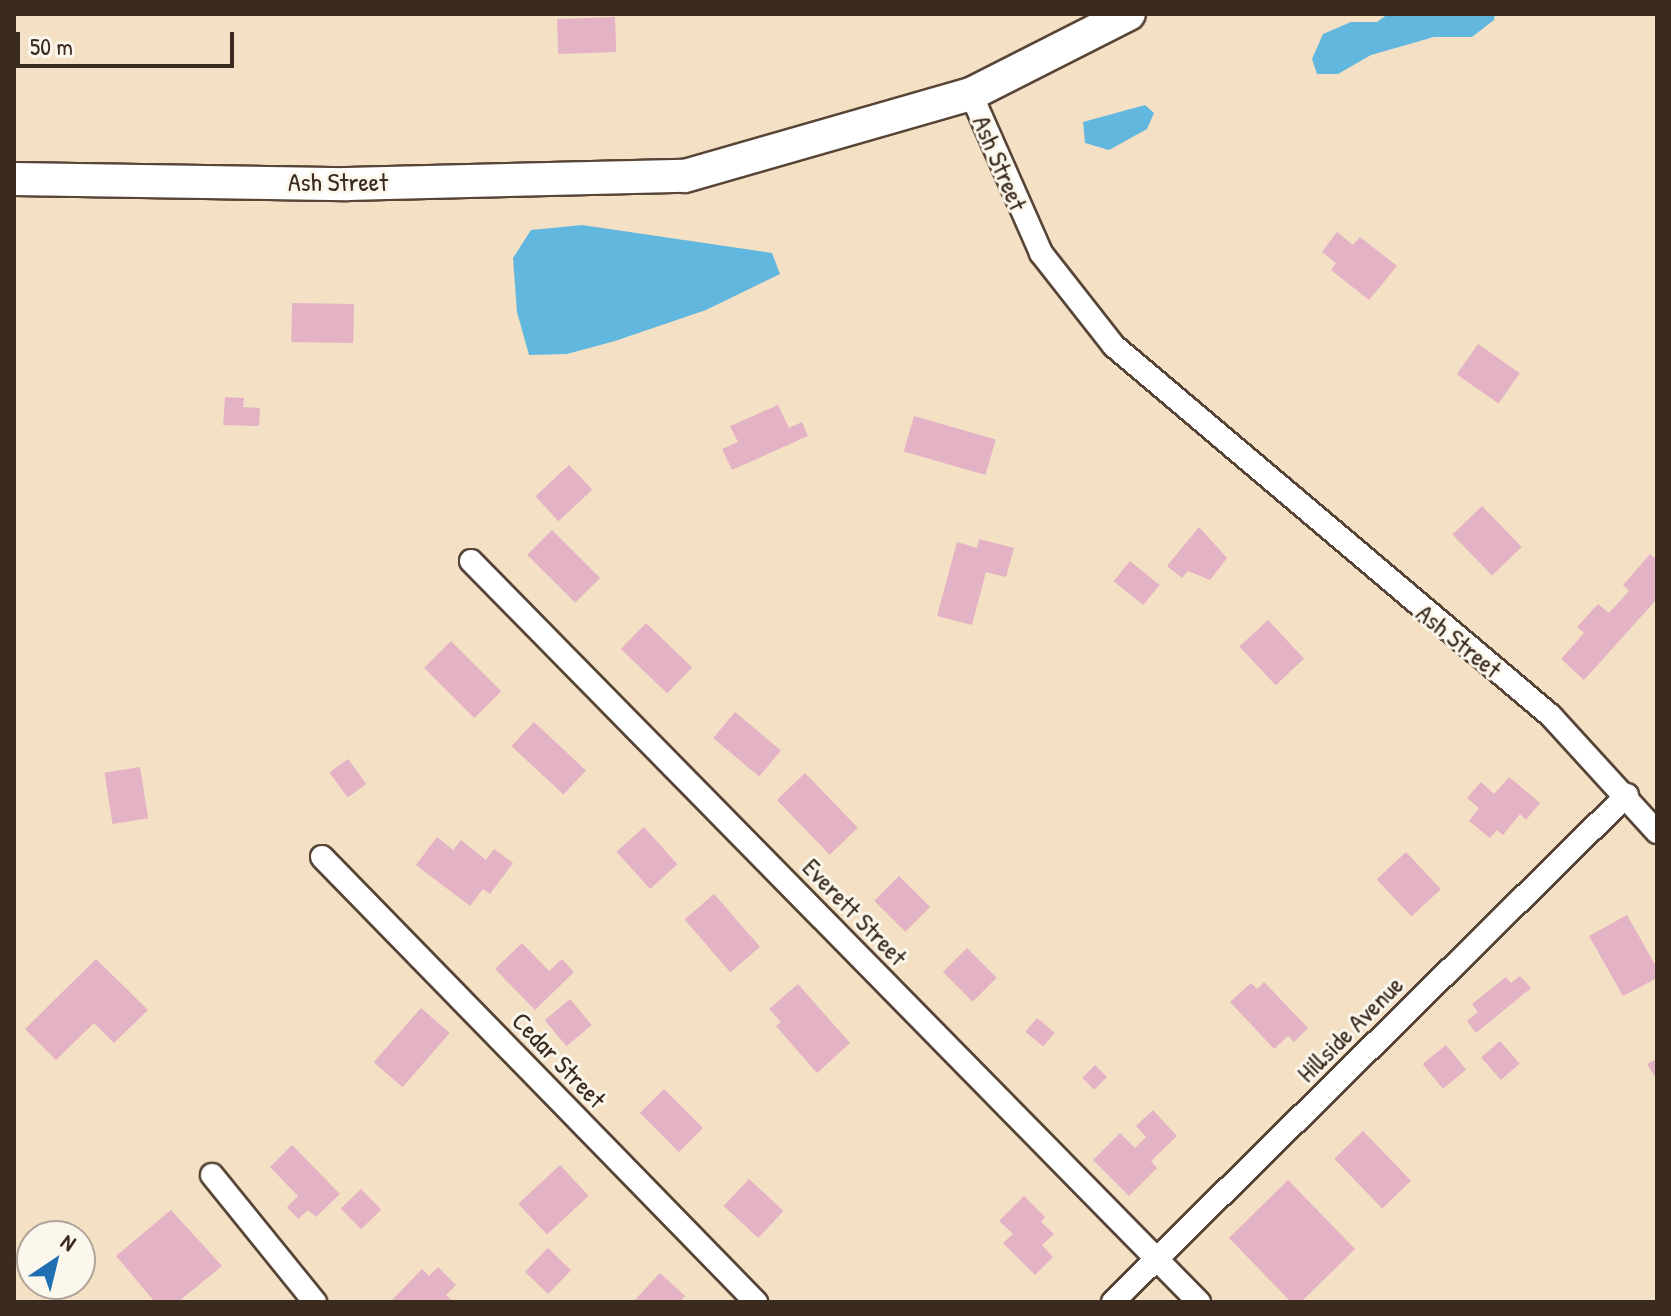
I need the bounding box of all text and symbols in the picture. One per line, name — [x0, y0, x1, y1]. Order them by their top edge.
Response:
scale bar — [20, 16, 238, 66]
text: 50 m — [30, 30, 73, 62]
street label: Ash Street — [966, 111, 1034, 215]
street label: Ash Street — [288, 166, 388, 198]
street label: Ash Street — [1410, 597, 1508, 685]
street label: Everett Street — [796, 852, 914, 972]
street label: Hillside Avenue — [1290, 969, 1410, 1089]
street label: Cedar Street — [506, 1005, 612, 1115]
north arrow — [16, 1220, 96, 1300]
text: N — [55, 1226, 82, 1258]

